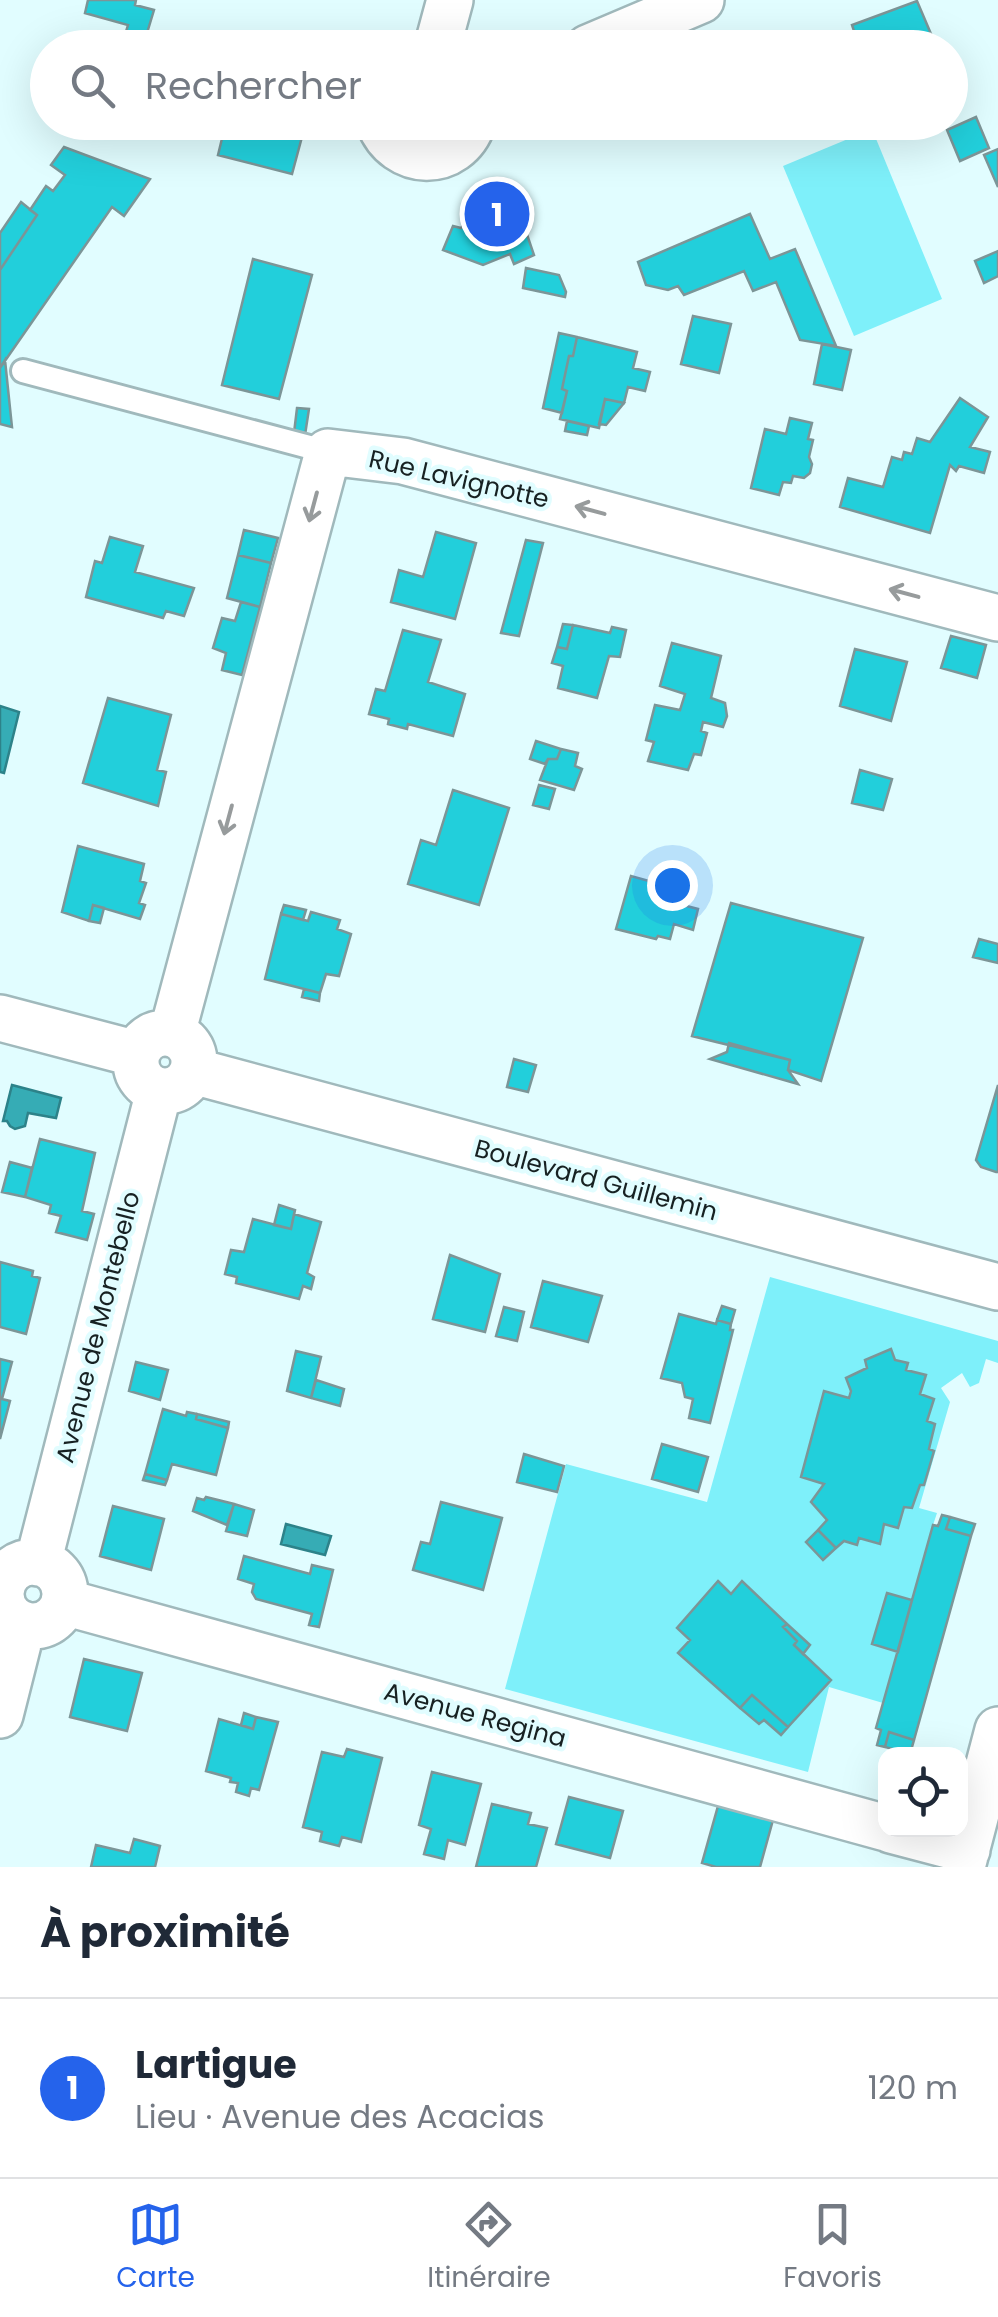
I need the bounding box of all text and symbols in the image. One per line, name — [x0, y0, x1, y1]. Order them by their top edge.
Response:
search box — [30, 30, 968, 140]
icon: search — [65, 58, 120, 113]
text: Rechercher — [145, 59, 362, 112]
pin: 1 — [464, 176, 530, 252]
street label: Rue Lavignotte — [365, 441, 553, 517]
one-way arrow — [303, 491, 322, 522]
one-way arrow — [574, 500, 606, 519]
one-way arrow — [889, 583, 920, 602]
one-way arrow — [218, 804, 237, 835]
your location — [647, 860, 698, 911]
street label: Boulevard Guillemin — [471, 1131, 721, 1229]
street label: Avenue de Montebello — [47, 1188, 149, 1466]
street label: Avenue Regina — [380, 1674, 570, 1756]
map controls — [878, 1747, 968, 1837]
button: locate — [878, 1747, 968, 1837]
text: À proximité — [40, 1903, 290, 1962]
text: Lartigue — [135, 2038, 297, 2091]
text: 1 — [66, 2065, 79, 2110]
text: 120 m — [868, 2065, 958, 2110]
text: Lieu · Avenue des Acacias — [135, 2094, 545, 2139]
tab: Carte — [116, 2197, 195, 2299]
tab: Itinéraire — [427, 2197, 551, 2299]
tab: Favoris — [783, 2197, 882, 2299]

